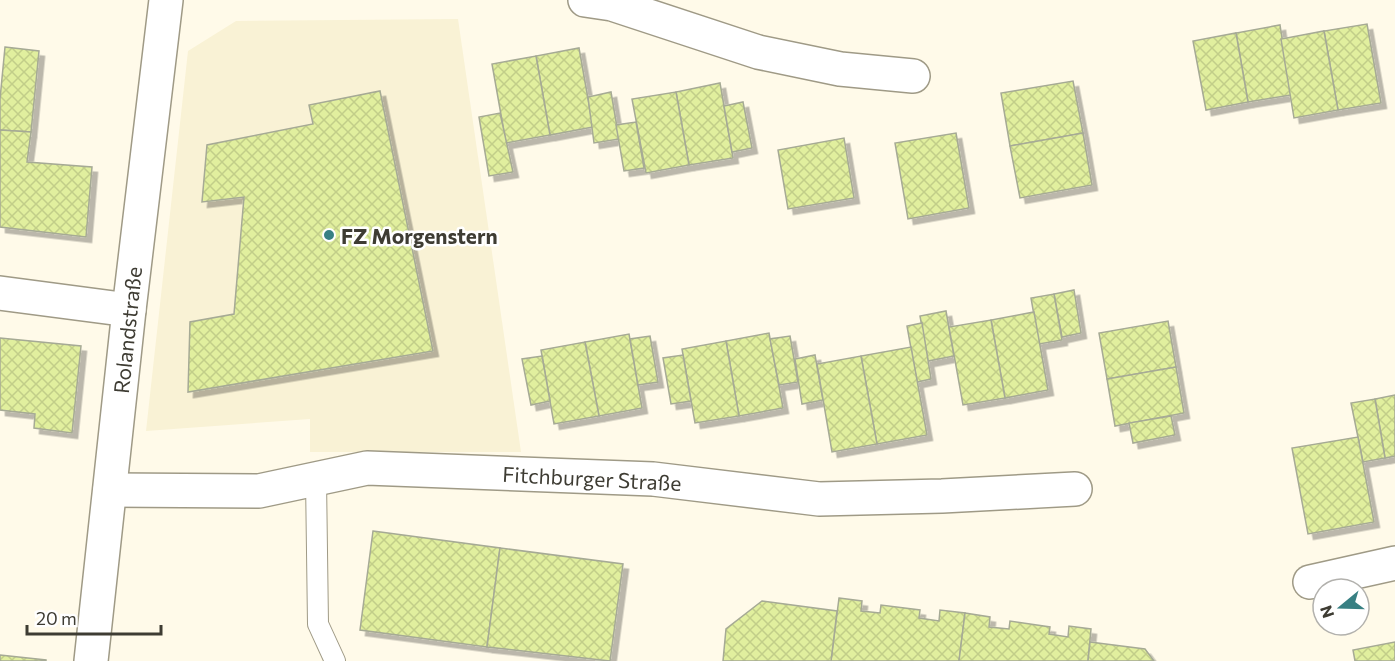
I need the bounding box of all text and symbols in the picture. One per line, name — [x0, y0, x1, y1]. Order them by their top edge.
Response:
place label: FZ Morgenstern — [341, 223, 498, 248]
marker: FZ Morgenstern — [322, 228, 336, 242]
street label: Rolandstraße — [108, 265, 146, 395]
street label: Fitchburger Straße — [502, 461, 682, 495]
north arrow — [1311, 577, 1371, 637]
scale bar — [27, 598, 160, 636]
text: N — [1315, 603, 1337, 621]
text: 20 m — [36, 607, 77, 629]

